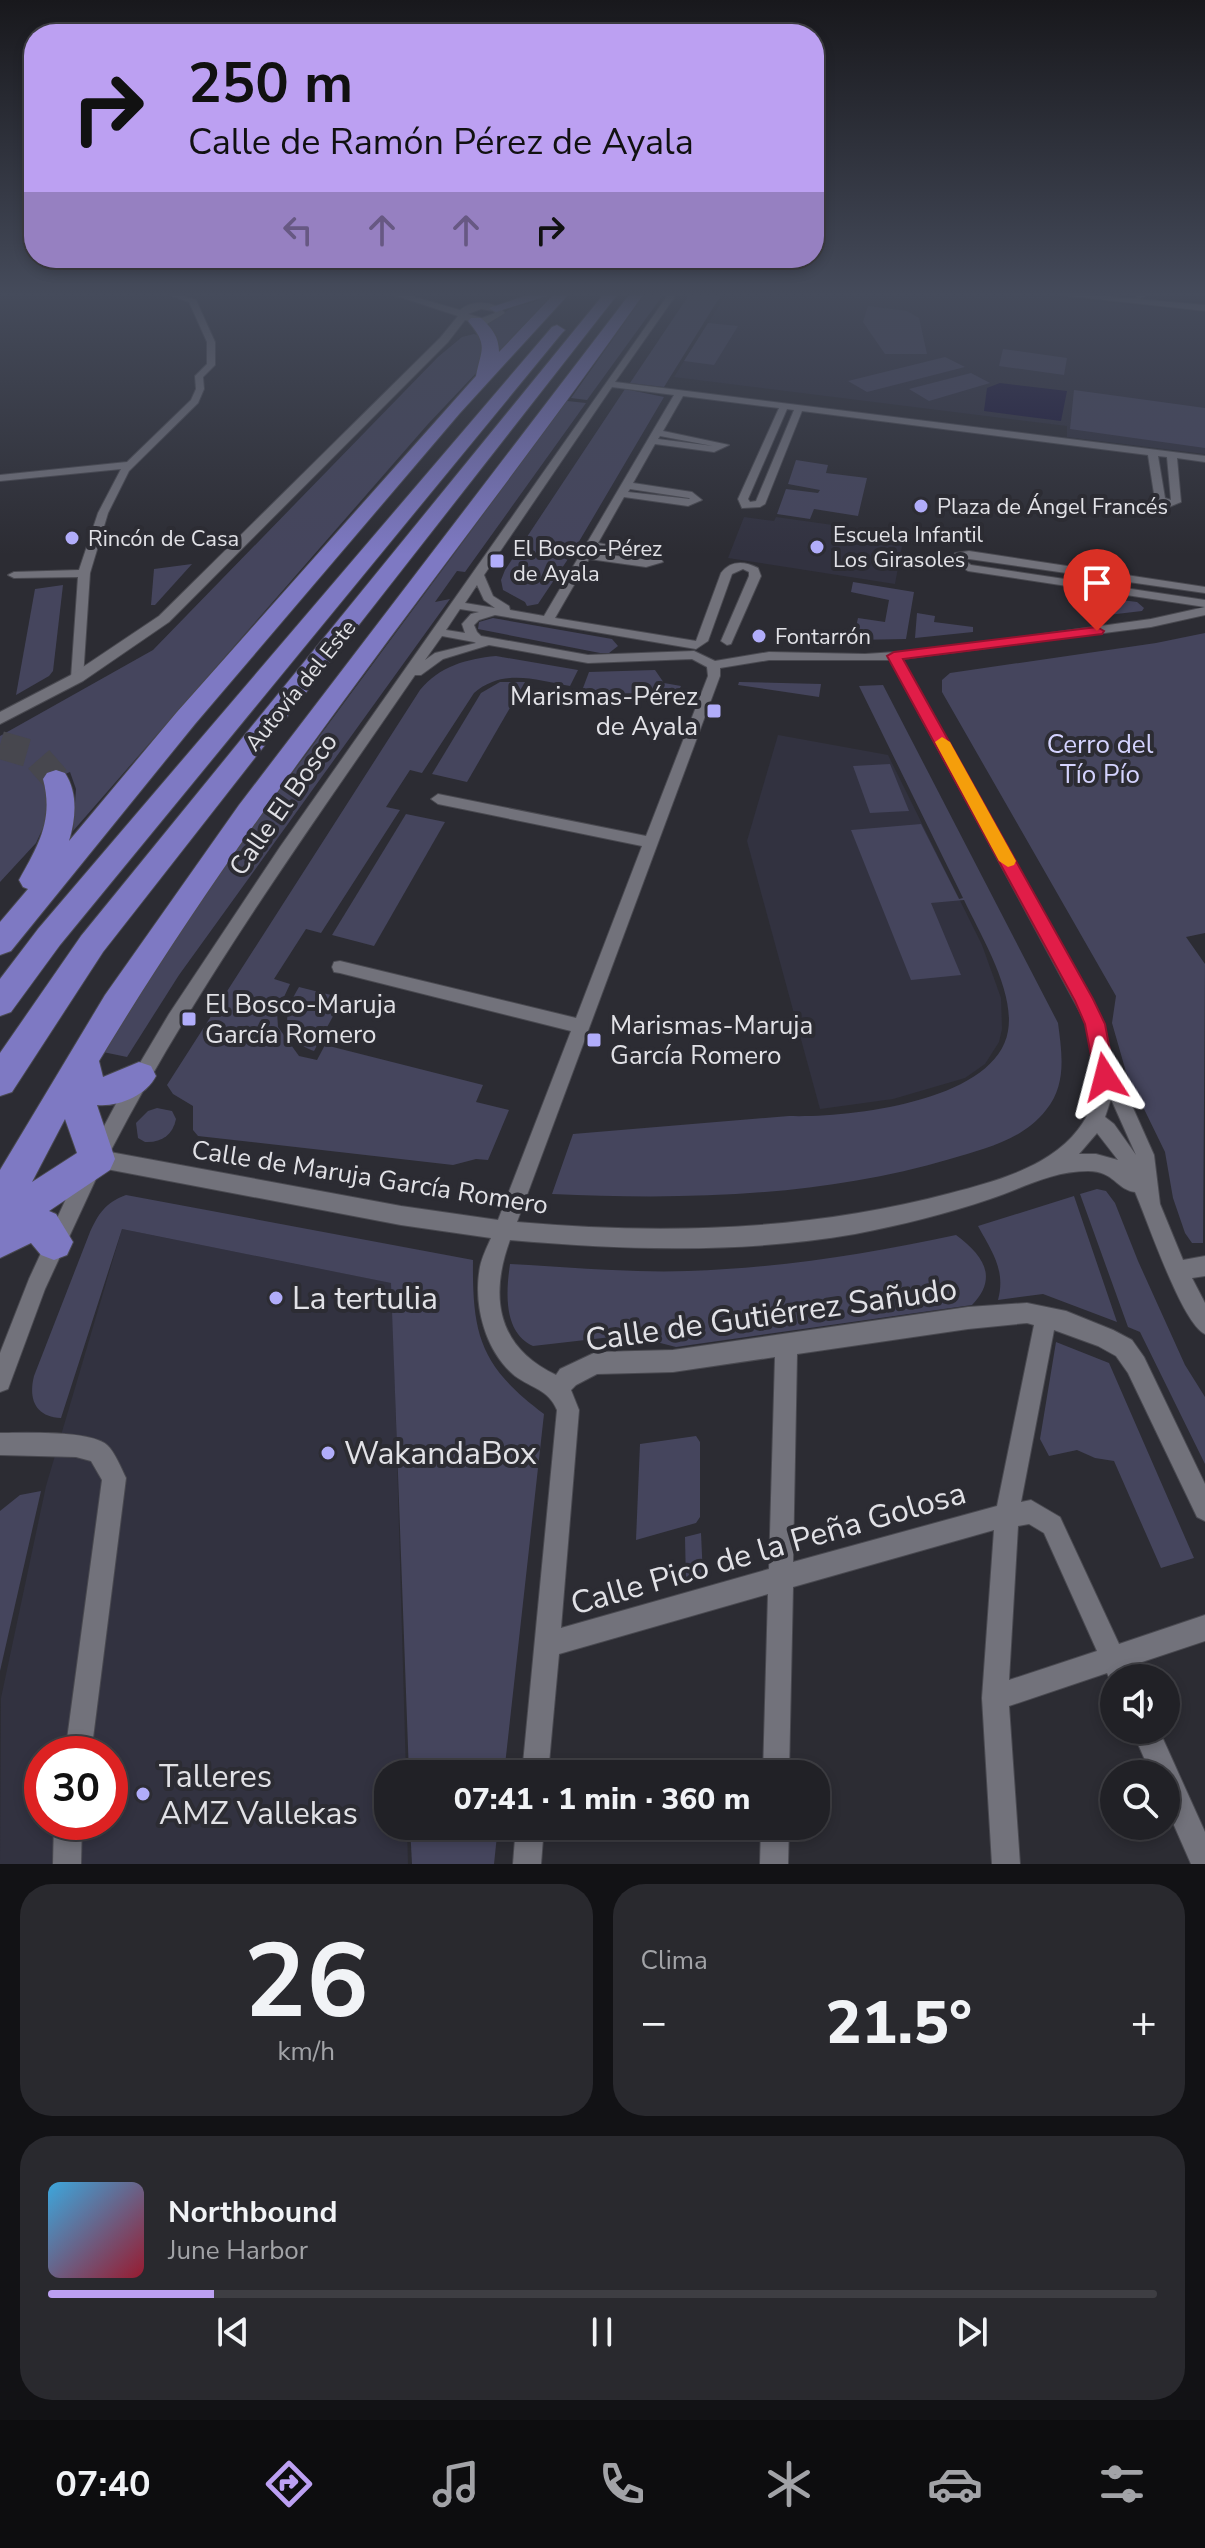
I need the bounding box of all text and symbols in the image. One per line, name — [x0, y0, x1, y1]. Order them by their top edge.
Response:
text: 250 m — [188, 45, 353, 122]
icon: right — [56, 56, 160, 160]
text: Calle de Ramón Pérez de Ayala — [188, 118, 694, 167]
icon: left — [276, 208, 320, 252]
icon: ahead — [360, 208, 404, 252]
icon: ahead — [444, 208, 488, 252]
icon: right — [528, 208, 572, 252]
place label: Plaza de Ángel Francés — [937, 492, 1168, 522]
marker: Plaza de Ángel Francés — [912, 497, 930, 515]
place label: Escuela Infantil Los Girasoles — [833, 520, 984, 575]
place label: Rincón de Casa — [88, 524, 239, 554]
marker: Rincón de Casa — [63, 529, 81, 547]
place label: El Bosco-Pérez de Ayala — [513, 534, 662, 589]
marker: Escuela Infantil Los Girasoles — [808, 538, 826, 556]
pin — [1063, 549, 1131, 631]
marker: El Bosco-Pérez de Ayala — [488, 552, 506, 570]
icon: arrive — [1075, 561, 1119, 605]
street label: Autovía del Este — [238, 614, 363, 758]
place label: Fontarrón — [775, 622, 871, 652]
marker: Fontarrón — [750, 627, 768, 645]
place label: Marismas-Pérez de Ayala — [510, 679, 698, 744]
marker: Marismas-Pérez de Ayala — [705, 702, 723, 720]
street label: Calle El Bosco — [221, 726, 346, 883]
park label: Cerro del Tío Pío — [1047, 727, 1154, 792]
place label: El Bosco-Maruja García Romero — [205, 987, 397, 1052]
place label: Marismas-Maruja García Romero — [610, 1008, 813, 1073]
marker: El Bosco-Maruja García Romero — [180, 1010, 198, 1028]
marker: Marismas-Maruja García Romero — [585, 1031, 603, 1049]
position arrow — [1063, 1035, 1147, 1119]
street label: Calle de Maruja García Romero — [189, 1132, 551, 1223]
street label: Calle de Gutiérrez Sañudo — [583, 1267, 960, 1362]
place label: La tertulia — [292, 1277, 438, 1320]
marker: La tertulia — [267, 1289, 285, 1307]
place label: WakandaBox — [344, 1432, 537, 1475]
marker: WakandaBox — [319, 1444, 337, 1462]
street label: Calle Pico de la Peña Golosa — [566, 1471, 971, 1626]
map controls — [1100, 1664, 1180, 1840]
button: sound — [1100, 1664, 1180, 1744]
speed limit sign: 30 — [24, 1736, 128, 1840]
place label: Talleres AMZ Vallekas — [159, 1755, 358, 1835]
button: search — [1100, 1760, 1180, 1840]
text: 07:41 · 1 min · 360 m — [454, 1779, 750, 1820]
marker: Talleres AMZ Vallekas — [134, 1785, 152, 1803]
text: 26 — [244, 1911, 369, 2053]
text: Clima — [641, 1943, 708, 1978]
text: 21.5° — [825, 1982, 972, 2064]
text: − — [641, 1993, 667, 2053]
text: + — [1131, 1993, 1157, 2053]
text: km/h — [278, 2034, 335, 2069]
text: Northbound — [168, 2192, 338, 2233]
text: June Harbor — [168, 2233, 308, 2268]
icon: previous — [211, 2310, 255, 2354]
icon: pause — [580, 2310, 624, 2354]
icon: next — [950, 2310, 994, 2354]
icon: directions — [261, 2456, 317, 2512]
icon: music — [428, 2456, 484, 2512]
icon: phone — [594, 2456, 650, 2512]
icon: climate — [761, 2456, 817, 2512]
icon: car — [927, 2456, 983, 2512]
icon: filters — [1094, 2456, 1150, 2512]
text: 07:40 — [55, 2460, 151, 2509]

